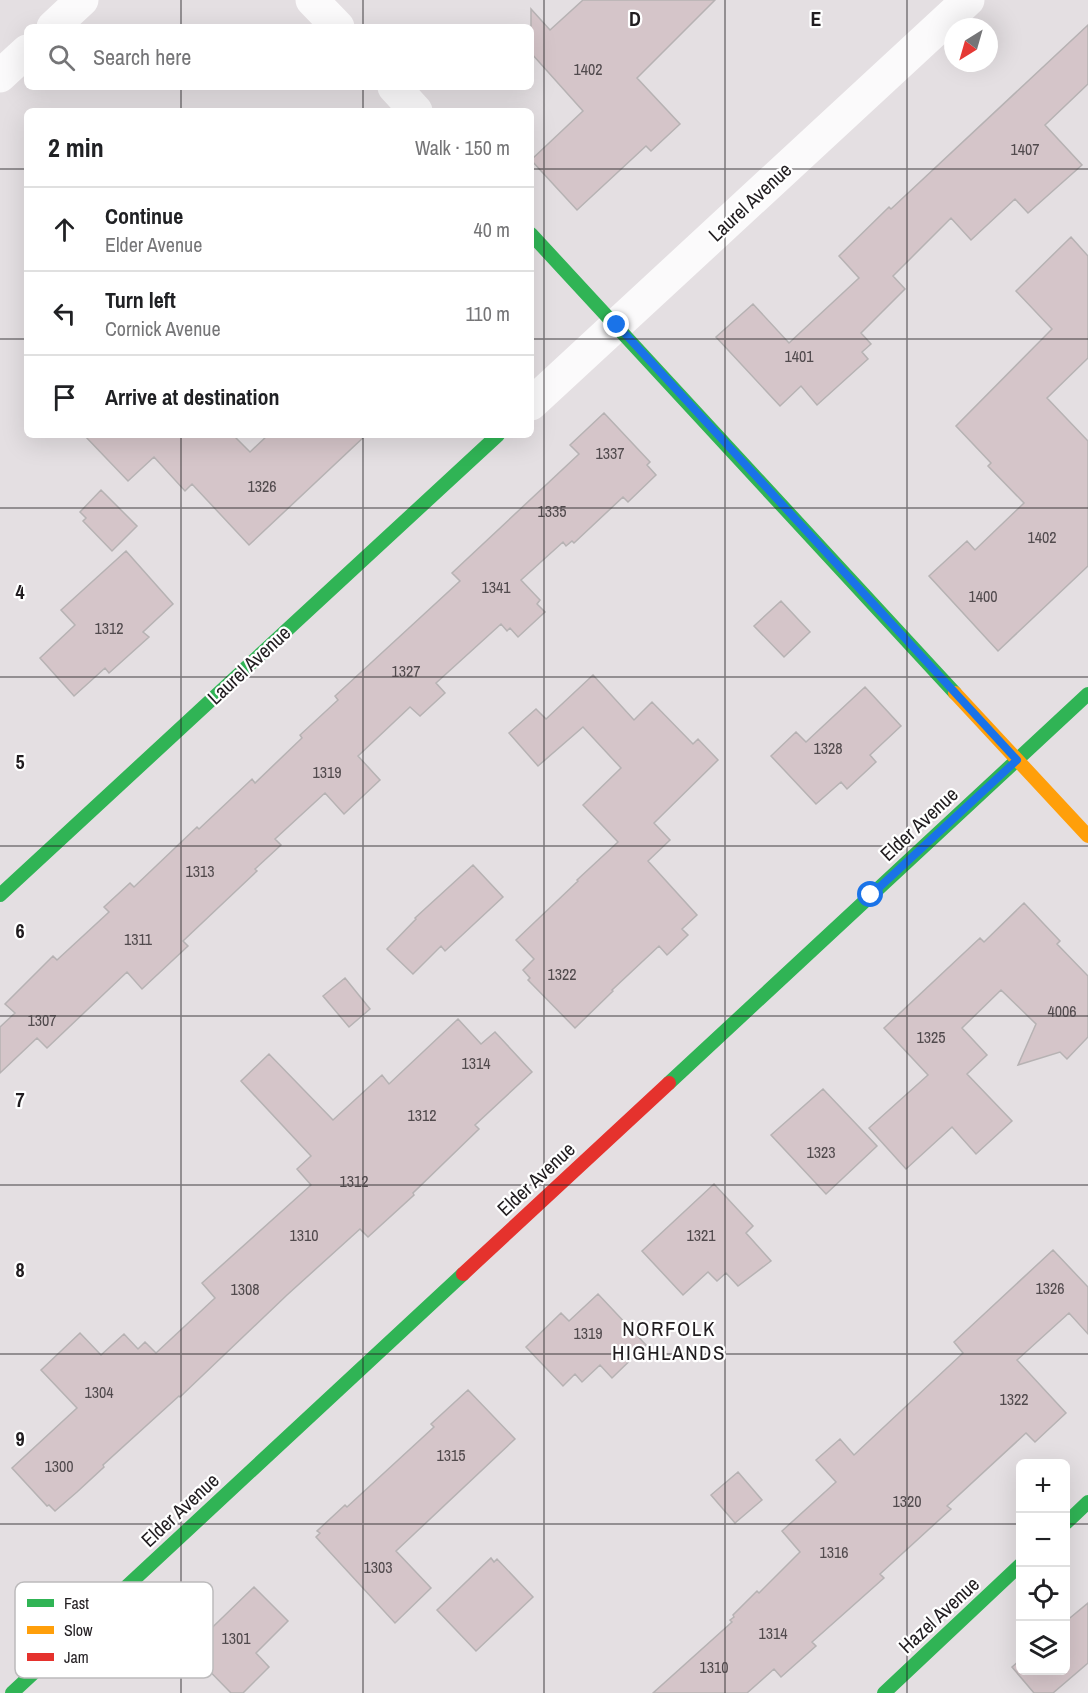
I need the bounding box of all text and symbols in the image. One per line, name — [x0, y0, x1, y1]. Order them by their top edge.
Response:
text: D — [629, 5, 641, 32]
text: E — [811, 5, 822, 32]
north arrow — [944, 18, 998, 72]
search box — [24, 24, 534, 90]
icon: search — [45, 41, 78, 74]
text: Search here — [93, 42, 191, 72]
house number: 1402 — [573, 58, 603, 80]
text: 2 min — [48, 130, 104, 165]
text: Walk · 150 m — [415, 134, 510, 161]
house number: 1407 — [1010, 138, 1040, 160]
street label: Laurel Avenue — [702, 156, 797, 247]
text: Continue — [105, 201, 183, 231]
icon: ahead — [48, 213, 81, 246]
text: 40 m — [474, 216, 510, 243]
text: Elder Avenue — [105, 231, 202, 258]
text: Turn left — [105, 285, 176, 315]
icon: left — [48, 297, 81, 330]
text: 110 m — [466, 300, 510, 327]
route end — [603, 311, 629, 337]
text: Cornick Avenue — [105, 315, 221, 342]
house number: 1401 — [784, 345, 814, 367]
icon: arrive — [48, 381, 81, 414]
text: Arrive at destination — [105, 382, 279, 412]
house number: 1337 — [595, 442, 625, 464]
house number: 1326 — [247, 475, 277, 497]
house number: 1335 — [537, 500, 567, 522]
house number: 1402 — [1027, 526, 1057, 548]
house number: 1341 — [481, 576, 511, 598]
text: 4 — [15, 578, 25, 605]
house number: 1400 — [968, 585, 998, 607]
house number: 1312 — [94, 617, 124, 639]
street label: Laurel Avenue — [201, 619, 296, 710]
house number: 1327 — [391, 660, 421, 682]
house number: 1328 — [813, 737, 843, 759]
text: 5 — [15, 748, 25, 775]
house number: 1319 — [312, 761, 342, 783]
street label: Elder Avenue — [874, 781, 963, 867]
house number: 1313 — [185, 860, 215, 882]
route start — [857, 881, 883, 907]
text: 6 — [15, 917, 25, 944]
house number: 1311 — [124, 928, 153, 950]
house number: 1322 — [547, 963, 577, 985]
house number: 4006 — [1047, 1000, 1077, 1022]
house number: 1307 — [27, 1009, 57, 1031]
house number: 1325 — [916, 1026, 946, 1048]
house number: 1314 — [461, 1052, 491, 1074]
text: 7 — [15, 1086, 25, 1113]
house number: 1312 — [407, 1104, 437, 1126]
street label: Elder Avenue — [491, 1136, 580, 1222]
house number: 1323 — [806, 1141, 836, 1163]
house number: 1312 — [339, 1170, 369, 1192]
house number: 1310 — [289, 1224, 319, 1246]
house number: 1321 — [686, 1224, 716, 1246]
text: 8 — [15, 1256, 25, 1283]
house number: 1326 — [1035, 1277, 1065, 1299]
house number: 1308 — [230, 1278, 260, 1300]
district label: NORFOLK HIGHLANDS — [612, 1314, 726, 1367]
house number: 1319 — [573, 1322, 603, 1344]
house number: 1304 — [84, 1381, 114, 1403]
house number: 1322 — [999, 1388, 1029, 1410]
text: 9 — [15, 1425, 25, 1452]
house number: 1315 — [436, 1444, 466, 1466]
house number: 1300 — [44, 1455, 74, 1477]
map controls — [1016, 1459, 1070, 1675]
button: + — [1016, 1459, 1070, 1513]
street label: Elder Avenue — [135, 1467, 224, 1553]
house number: 1320 — [892, 1490, 922, 1512]
button: − — [1016, 1513, 1070, 1567]
house number: 1316 — [819, 1541, 849, 1563]
house number: 1303 — [363, 1556, 393, 1578]
button: locate — [1016, 1567, 1070, 1621]
street label: Hazel Avenue — [893, 1570, 985, 1659]
legend — [15, 1582, 213, 1678]
text: Fast — [64, 1592, 89, 1614]
text: Slow — [64, 1619, 93, 1641]
button: layers — [1016, 1621, 1070, 1675]
house number: 1314 — [758, 1622, 788, 1644]
house number: 1301 — [221, 1627, 251, 1649]
text: Jam — [64, 1646, 89, 1668]
house number: 1310 — [699, 1656, 729, 1678]

